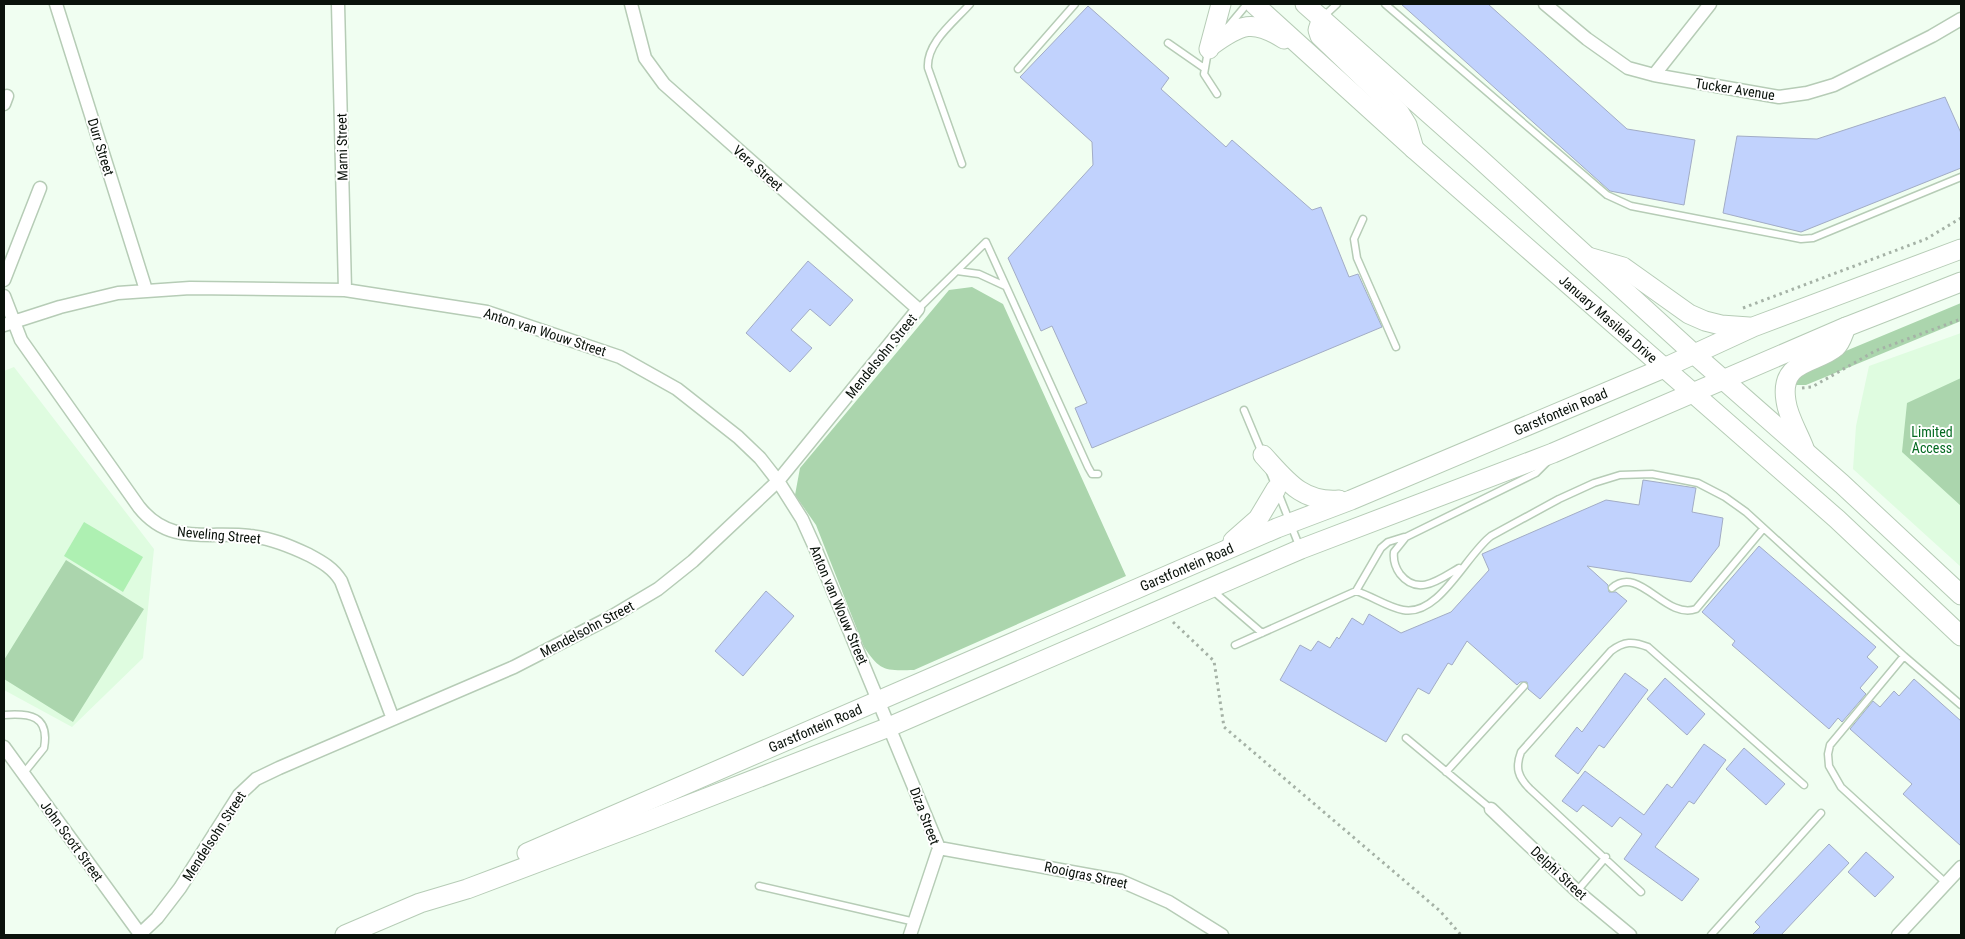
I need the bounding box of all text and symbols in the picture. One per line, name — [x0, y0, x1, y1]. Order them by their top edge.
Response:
street label: Tucker Avenue — [1694, 75, 1776, 103]
street label: Marni Street — [333, 113, 351, 181]
street label: Durr Street — [85, 116, 117, 178]
street label: Vera Street — [730, 142, 786, 194]
street label: January Masilela Drive — [1556, 272, 1661, 366]
street label: Anton van Wouw Street — [482, 305, 608, 359]
street label: Mendelsohn Street — [842, 311, 920, 401]
street label: Garstfontein Road — [1511, 385, 1610, 438]
park label: Limited Access — [1911, 424, 1953, 456]
street label: Neveling Street — [177, 523, 261, 547]
street label: Garstfontein Road — [1138, 540, 1236, 594]
street label: Anton van Wouw Street — [807, 543, 871, 667]
street label: Mendelsohn Street — [537, 598, 637, 660]
street label: Garstfontein Road — [766, 701, 864, 755]
street label: Diza Street — [907, 785, 943, 847]
street label: Mendelsohn Street — [179, 788, 249, 884]
street label: John Scott Street — [37, 798, 107, 884]
street label: Delphi Street — [1528, 843, 1590, 903]
street label: Rooigras Street — [1043, 858, 1129, 892]

